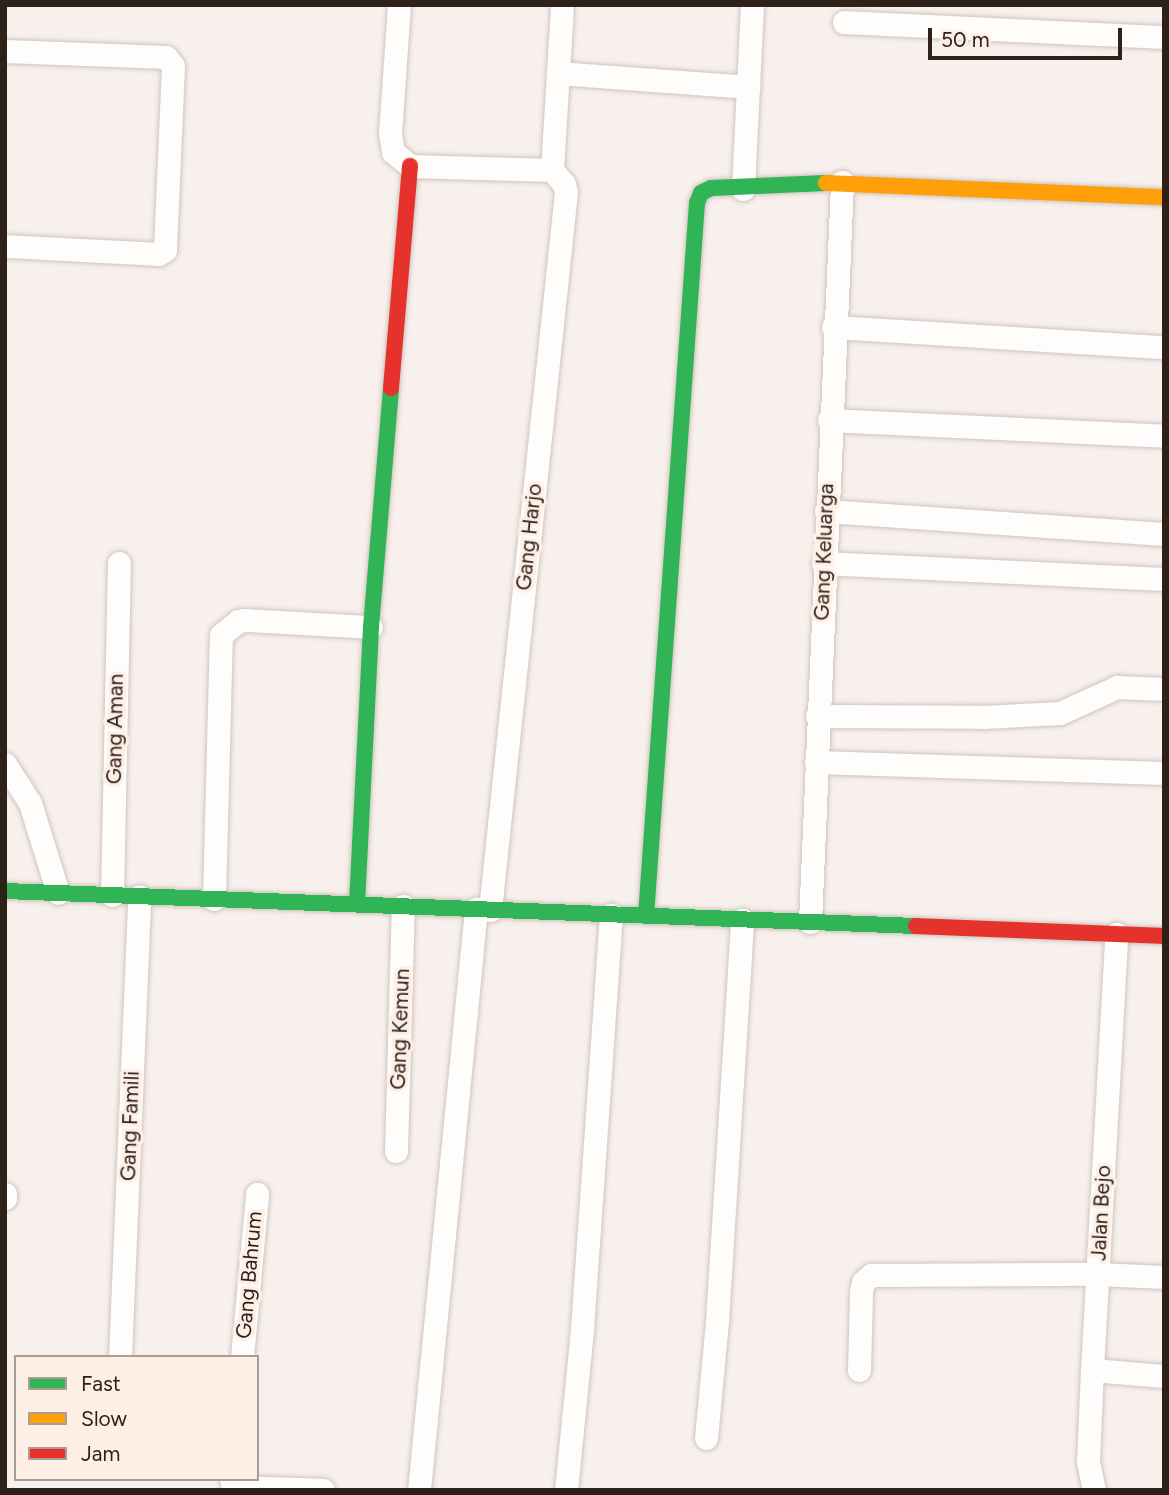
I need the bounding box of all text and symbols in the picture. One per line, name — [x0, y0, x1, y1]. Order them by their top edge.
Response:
scale bar — [931, 14, 1125, 58]
text: 50 m — [941, 27, 990, 52]
street label: Gang Harjo — [511, 482, 547, 592]
street label: Gang Keluarga — [809, 483, 839, 621]
street label: Gang Aman — [101, 674, 129, 784]
street label: Gang Kemun — [385, 968, 415, 1090]
street label: Gang Famili — [115, 1071, 145, 1181]
street label: Jalan Bejo — [1086, 1164, 1116, 1262]
street label: Gang Bahrum — [231, 1210, 267, 1340]
legend — [14, 1355, 259, 1481]
text: Fast — [81, 1371, 121, 1396]
text: Slow — [81, 1406, 127, 1431]
text: Jam — [81, 1441, 120, 1466]

